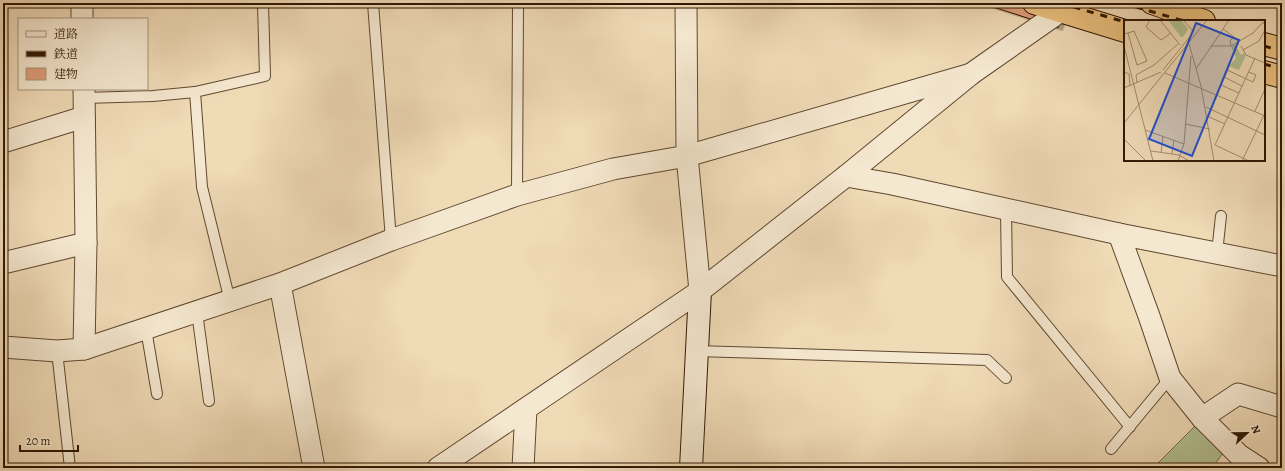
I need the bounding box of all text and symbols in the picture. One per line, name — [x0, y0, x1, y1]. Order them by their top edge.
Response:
legend — [18, 18, 148, 90]
inset map — [1124, 20, 1265, 161]
text: 道路 — [54, 26, 78, 42]
text: 鉄道 — [53, 46, 78, 62]
text: 建物 — [54, 66, 78, 82]
north arrow — [1227, 413, 1267, 453]
text: N — [1247, 423, 1264, 436]
scale bar — [20, 427, 78, 453]
text: 20 m — [26, 433, 50, 449]

